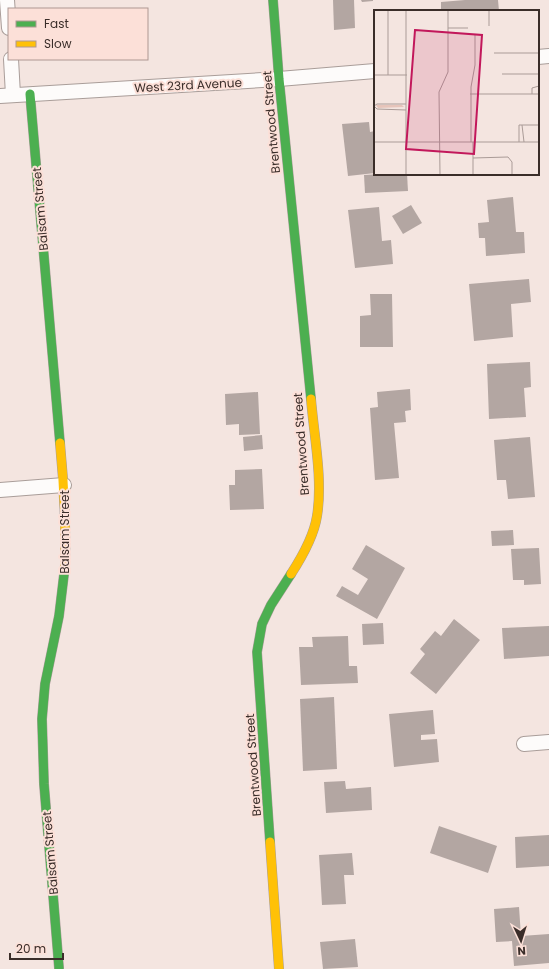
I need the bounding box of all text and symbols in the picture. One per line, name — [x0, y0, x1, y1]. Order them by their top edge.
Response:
legend — [8, 8, 148, 60]
inset map — [374, 10, 539, 175]
text: Fast — [44, 15, 69, 32]
text: Slow — [44, 35, 72, 52]
street label: Brentwood Street — [258, 70, 284, 174]
street label: West 23rd Avenue — [134, 74, 242, 96]
street label: Balsam Street — [28, 167, 52, 251]
street label: Brentwood Street — [289, 392, 313, 496]
street label: Balsam Street — [56, 490, 73, 574]
street label: Brentwood Street — [241, 713, 265, 817]
street label: Balsam Street — [38, 811, 62, 895]
north arrow — [501, 921, 541, 961]
scale bar — [10, 935, 63, 961]
text: 20 m — [16, 940, 46, 957]
text: N — [517, 943, 526, 959]

